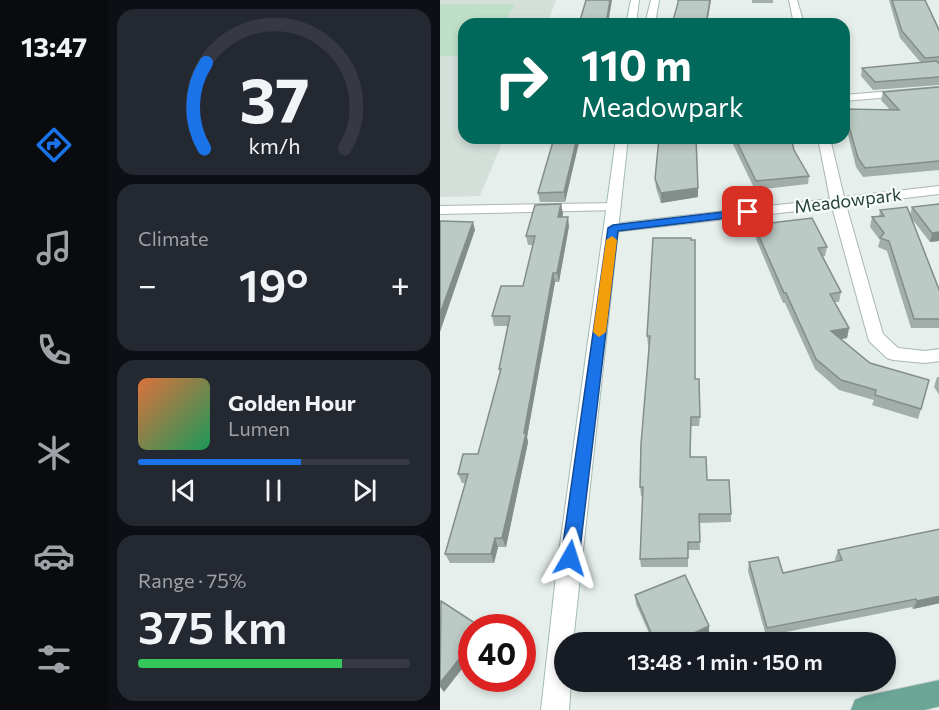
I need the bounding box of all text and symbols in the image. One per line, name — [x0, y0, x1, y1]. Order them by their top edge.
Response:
text: 13:47 — [21, 30, 87, 63]
text: 110 m — [581, 38, 692, 90]
icon: right — [482, 42, 560, 120]
text: 37 — [239, 60, 309, 136]
text: Meadowpark — [581, 90, 744, 123]
icon: directions — [33, 124, 75, 166]
text: km/h — [248, 133, 300, 159]
street label: Meadowpark — [793, 182, 903, 218]
pin — [722, 186, 773, 237]
icon: arrive — [731, 195, 764, 228]
text: Climate — [138, 226, 208, 250]
icon: music — [33, 227, 75, 269]
text: 19° — [239, 256, 308, 311]
text: − — [138, 263, 157, 304]
text: + — [391, 263, 410, 304]
icon: phone — [33, 329, 75, 371]
text: Golden Hour — [228, 389, 356, 416]
text: Lumen — [228, 416, 290, 440]
icon: climate — [33, 432, 75, 474]
icon: previous — [167, 474, 200, 507]
icon: pause — [257, 474, 290, 507]
icon: next — [348, 474, 381, 507]
position arrow — [538, 526, 602, 590]
icon: car — [33, 535, 75, 577]
text: Range · 75% — [138, 568, 246, 592]
text: 375 km — [138, 598, 287, 653]
speed limit sign: 40 — [458, 614, 536, 692]
icon: filters — [33, 638, 75, 680]
text: 13:48 · 1 min · 150 m — [627, 648, 823, 675]

